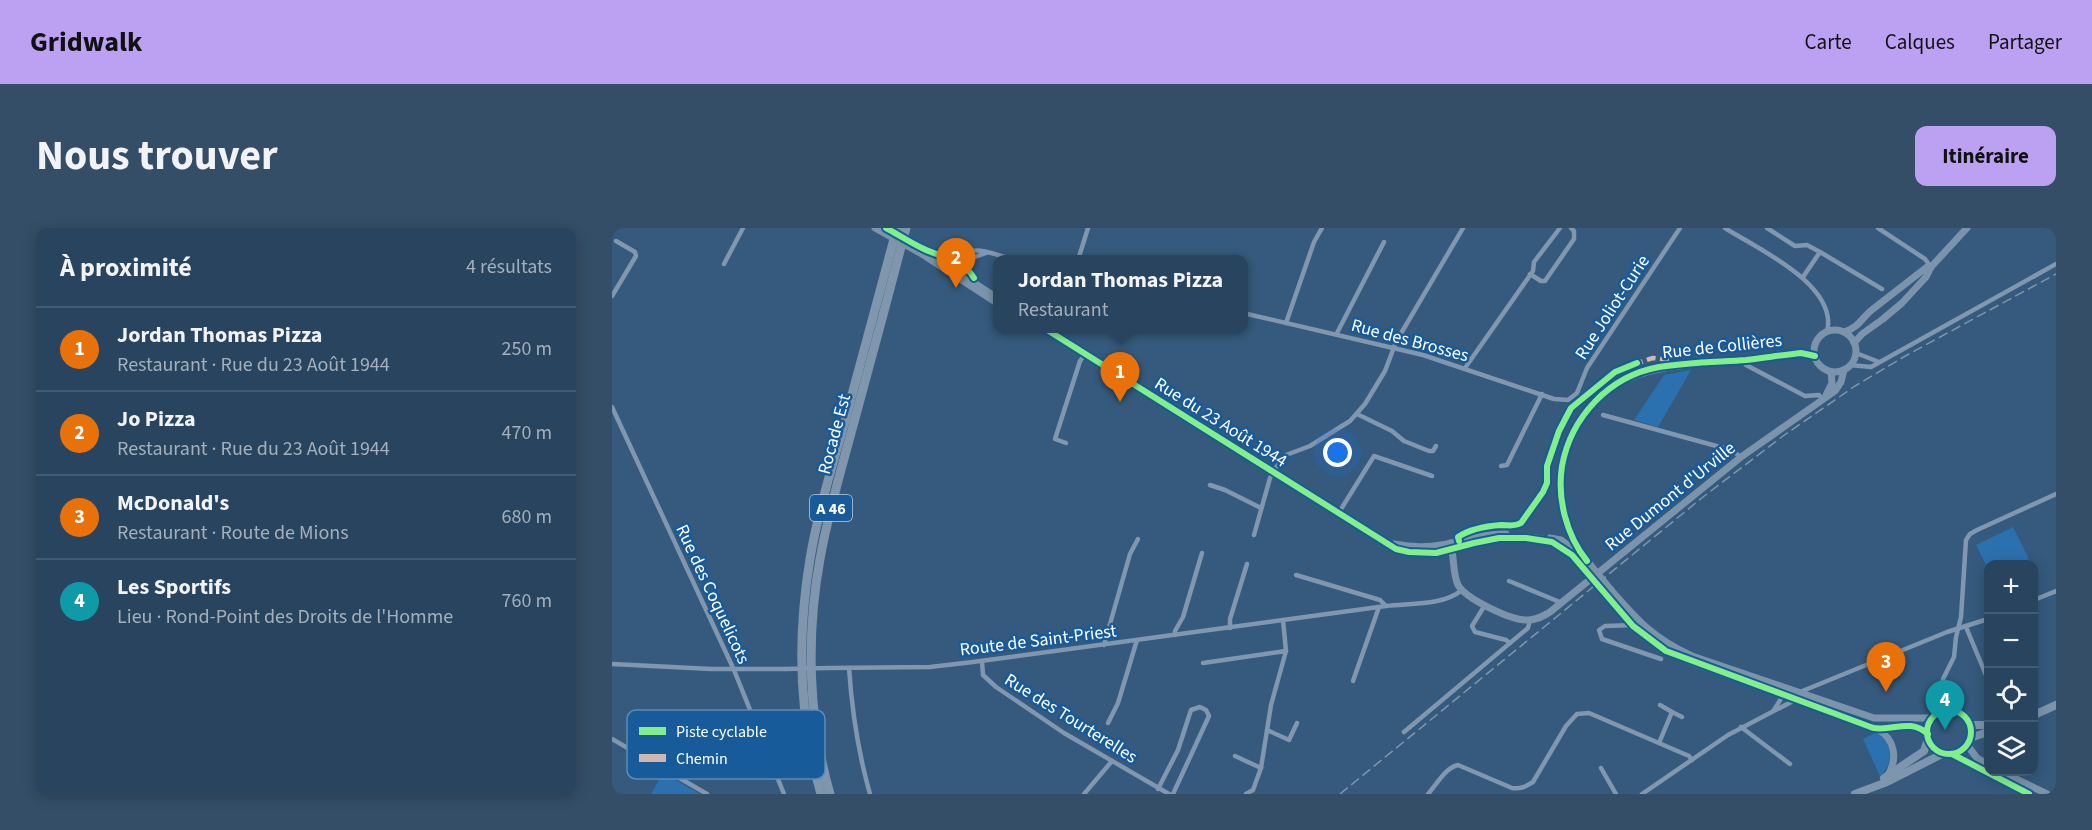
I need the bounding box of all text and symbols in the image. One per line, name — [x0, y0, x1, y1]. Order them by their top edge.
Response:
text: Gridwalk — [30, 22, 142, 62]
text: Carte — [1805, 27, 1852, 57]
text: Calques — [1885, 27, 1955, 57]
text: Partager — [1988, 27, 2062, 57]
text: Nous trouver — [36, 126, 278, 186]
button: Itinéraire — [1915, 126, 2056, 186]
pin: 2 — [936, 238, 976, 288]
text: À proximité — [60, 249, 192, 286]
street label: Rue Joliot-Curie — [1569, 250, 1656, 364]
text: 4 résultats — [466, 253, 552, 281]
popup — [993, 255, 1248, 333]
text: Jordan Thomas Pizza — [1018, 264, 1223, 296]
text: Restaurant — [1018, 296, 1108, 324]
street label: Rue des Brosses — [1348, 313, 1471, 368]
text: Jordan Thomas Pizza — [117, 319, 322, 351]
street label: Rue de Collières — [1661, 328, 1783, 365]
text: 1 — [74, 335, 85, 363]
text: 250 m — [502, 335, 552, 363]
text: Restaurant · Rue du 23 Août 1944 — [117, 351, 390, 379]
pin: 1 — [1100, 352, 1140, 402]
street label: Rue du 23 Août 1944 — [1150, 371, 1292, 473]
street label: Rocade Est — [812, 391, 857, 477]
text: Jo Pizza — [117, 403, 196, 435]
text: 2 — [74, 419, 85, 447]
text: 470 m — [502, 419, 552, 447]
text: Restaurant · Rue du 23 Août 1944 — [117, 435, 390, 463]
street label: Rue Dumont d'Urville — [1600, 436, 1741, 557]
your location — [1323, 438, 1352, 467]
text: McDonald's — [117, 487, 229, 519]
road number: A 46 — [810, 495, 852, 521]
text: 3 — [74, 503, 85, 531]
text: 680 m — [502, 503, 552, 531]
text: Restaurant · Route de Mions — [117, 519, 349, 547]
street label: Rue des Coquelicots — [669, 520, 756, 668]
map controls — [1984, 560, 2038, 776]
button: + — [1984, 560, 2038, 614]
text: Les Sportifs — [117, 571, 231, 603]
text: 4 — [74, 587, 85, 615]
text: 760 m — [502, 587, 552, 615]
text: Lieu · Rond-Point des Droits de l'Homme — [117, 603, 453, 631]
button: − — [1984, 614, 2038, 668]
street label: Route de Saint-Priest — [958, 618, 1118, 663]
pin: 3 — [1866, 642, 1906, 692]
street label: Rue des Tourterelles — [1000, 667, 1142, 769]
button: locate — [1984, 668, 2038, 722]
pin: 4 — [1926, 680, 1964, 730]
legend — [627, 710, 825, 779]
text: Piste cyclable — [676, 721, 767, 743]
button: layers — [1984, 722, 2038, 776]
text: Chemin — [676, 748, 728, 770]

